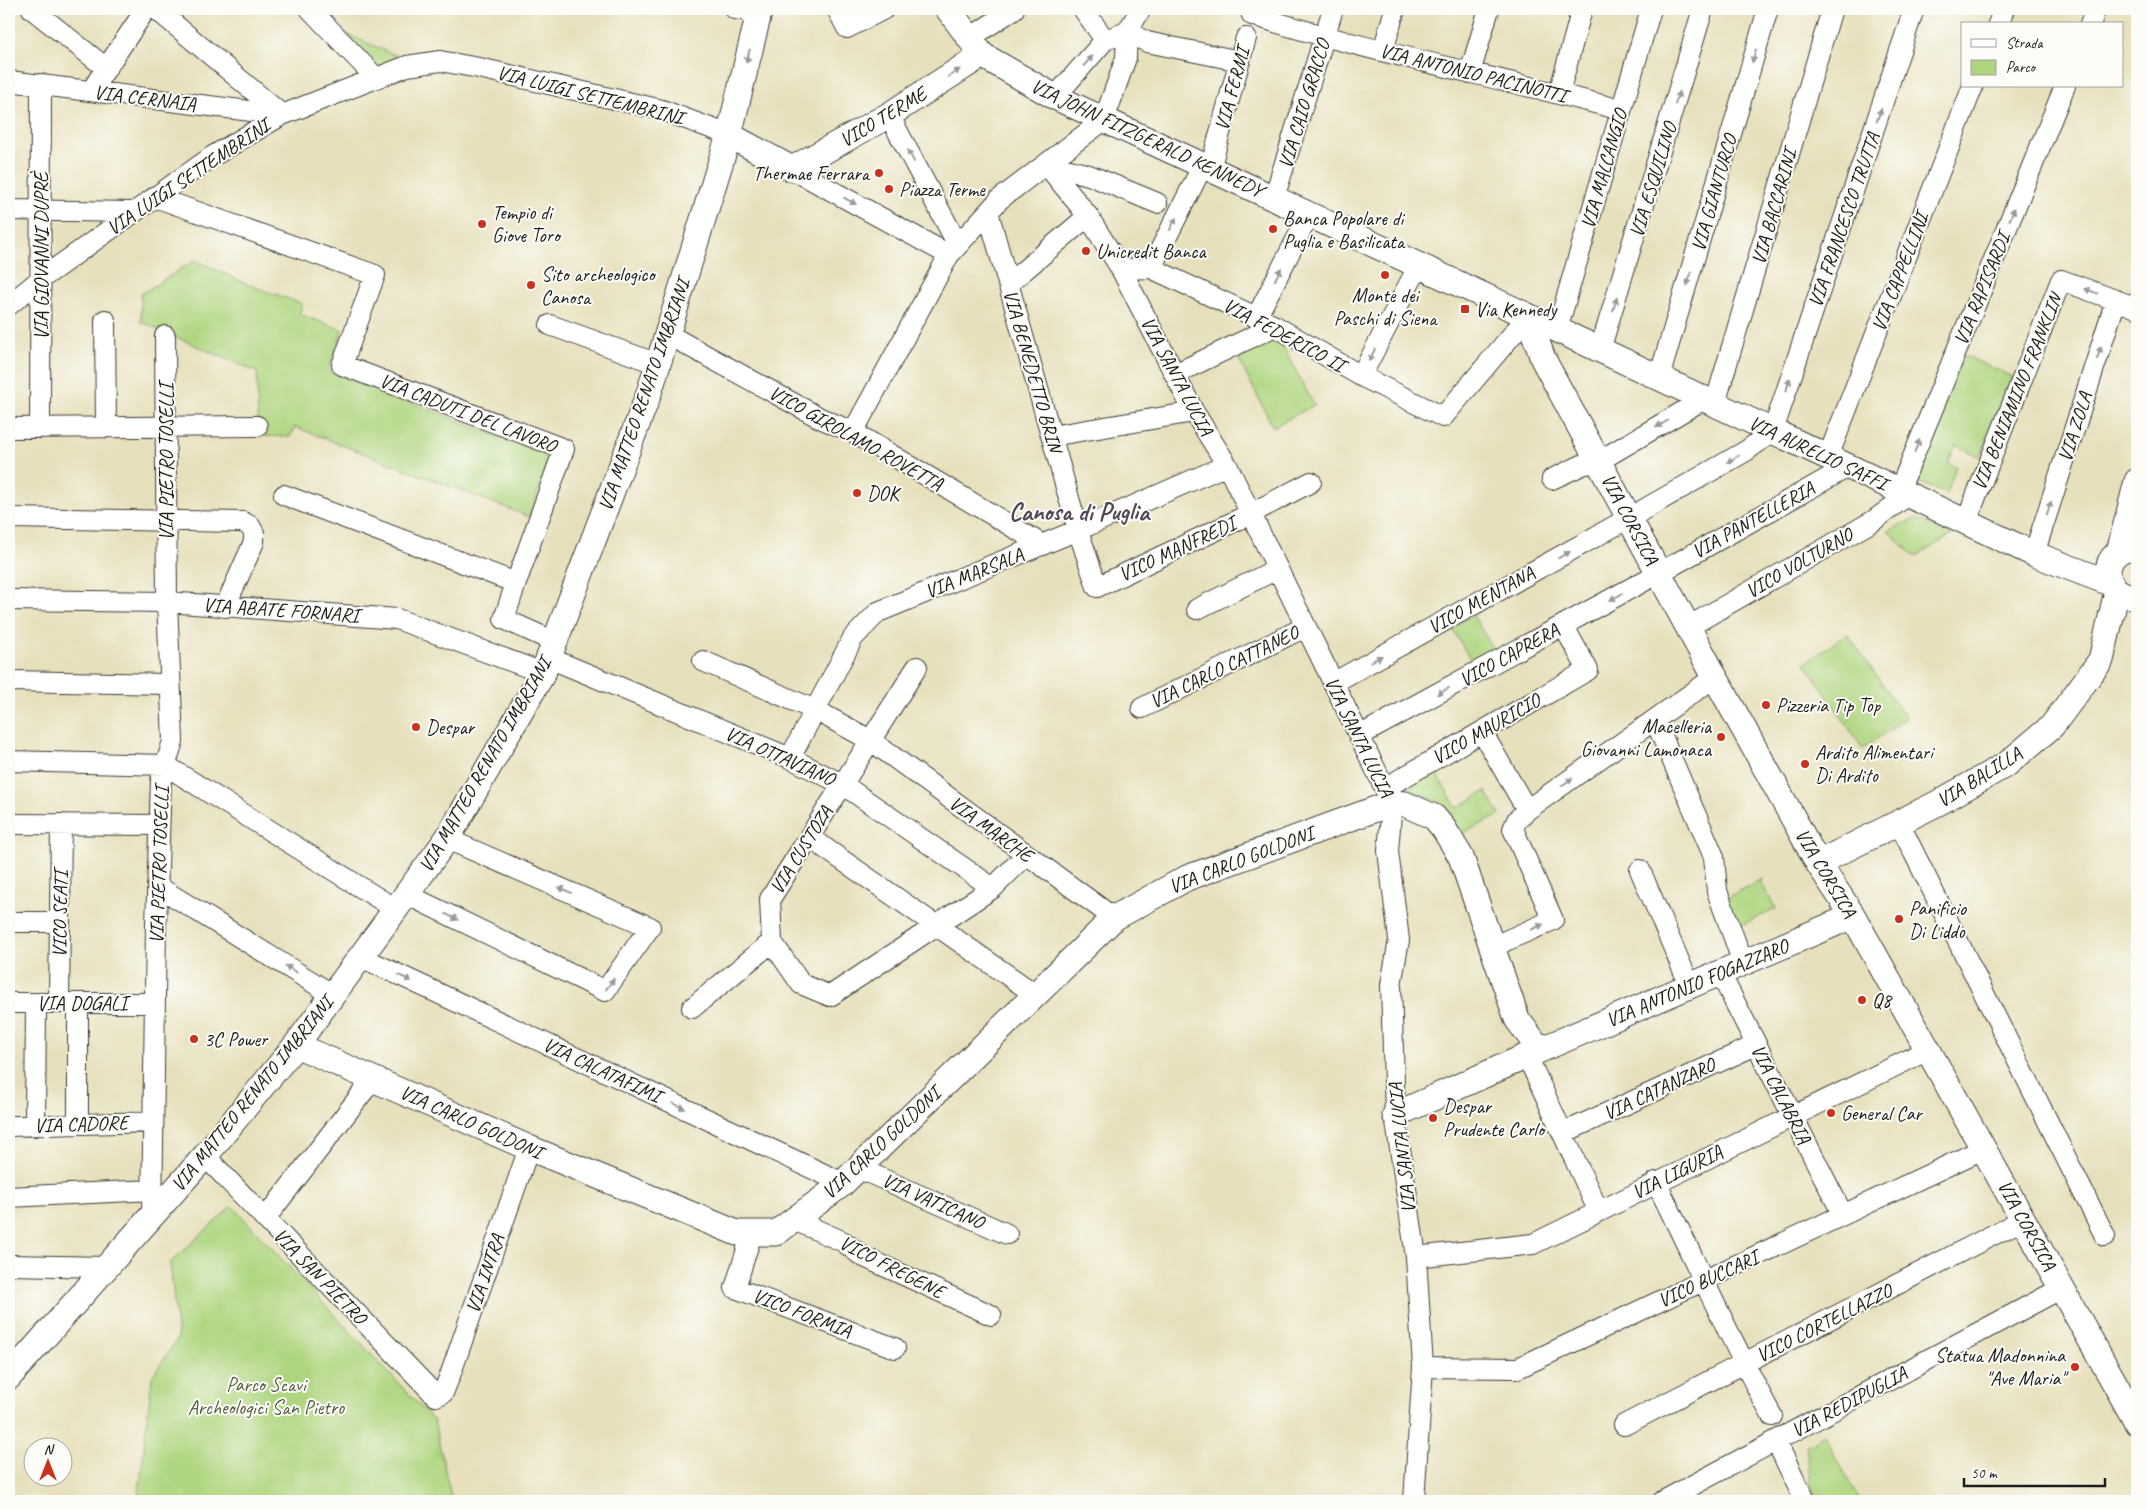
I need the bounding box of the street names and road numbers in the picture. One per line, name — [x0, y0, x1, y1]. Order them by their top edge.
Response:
street label: VIA CAIO GRACCO — [1273, 35, 1336, 171]
street label: VIA ANTONIO PACINOTTI — [1377, 38, 1574, 109]
street label: VIA FERMI — [1209, 40, 1256, 133]
street label: VIA LUIGI SETTEMBRINI — [494, 60, 690, 131]
street label: VIA JOHN FITZGERALD KENNEDY — [1027, 73, 1271, 205]
street label: VIA CERNAIA — [93, 79, 198, 117]
street label: VICO TERME — [835, 80, 933, 153]
street label: VIA MALCANGIO — [1575, 105, 1633, 231]
street label: VIA LUIGI SETTEMBRINI — [102, 111, 277, 241]
street label: VIA ESQUILINO — [1624, 118, 1683, 240]
street label: VIA FRANCESCO TRUTTA — [1802, 129, 1886, 311]
street label: VIA GIANTURCO — [1685, 130, 1743, 254]
street label: VIA BACCARINI — [1746, 143, 1803, 267]
street label: VIA GIOVANNI DUPRÈ — [29, 170, 54, 340]
street label: VIA CAPPELLINI — [1866, 205, 1936, 335]
street label: VIA RAPISARDI — [1948, 226, 2017, 349]
street label: VIA MATTEO RENATO IMBRIANI — [593, 272, 697, 514]
street label: VIA BENEDETTO BRIN — [998, 287, 1069, 458]
street label: VIA BENIAMINO FRANKLIN — [1966, 288, 2069, 494]
street label: VIA FEDERICO II — [1219, 292, 1353, 379]
street label: VIA SANTA LUCIA — [1135, 312, 1219, 440]
street label: VIA CADUTI DEL LAVORO — [376, 368, 562, 459]
street label: VIA PIETRO TOSELLI — [154, 379, 179, 541]
street label: VICO GIROLAMO ROVETTA — [765, 380, 948, 497]
street label: VIA ZOLA — [2052, 388, 2098, 465]
street label: VIA AURELIO SAFFI — [1745, 410, 1895, 498]
street label: VIA CORSICA — [1596, 469, 1665, 570]
street label: VIA PANTELLERIA — [1687, 476, 1820, 564]
street label: VICO MANFREDI — [1115, 509, 1243, 587]
street label: VICO VOLTURNO — [1741, 521, 1859, 604]
street label: VIA MARSALA — [921, 542, 1028, 604]
street label: VICO MENTANA — [1423, 560, 1539, 640]
street label: VIA ABATE FORNARI — [202, 592, 364, 628]
street label: VICO CAPRERA — [1455, 617, 1564, 693]
street label: VIA CARLO CATTANEO — [1145, 619, 1304, 714]
street label: VIA MATTEO RENATO IMBRIANI — [413, 650, 559, 877]
street label: VIA SANTA LUCIA — [1319, 673, 1399, 802]
street label: VICO MAURICIO — [1427, 687, 1546, 770]
street label: VIA OTTAVIANO — [721, 721, 841, 792]
street label: VIA BALILLA — [1932, 741, 2027, 813]
street label: VIA PIETRO TOSELLI — [144, 782, 174, 944]
street label: VIA MARCHE — [944, 790, 1040, 869]
street label: VIA CUSTOZA — [764, 800, 838, 899]
street label: VIA CARLO GOLDONI — [1165, 819, 1322, 899]
street label: VIA CORSICA — [1790, 824, 1863, 923]
street label: VICO SEATI — [47, 866, 73, 958]
street label: VIA ANTONIO FOGAZZARO — [1602, 932, 1794, 1033]
street label: VIA MATTEO RENATO IMBRIANI — [166, 988, 341, 1197]
street label: VIA DOGALI — [37, 991, 131, 1016]
street label: VIA CALATAFIMI — [539, 1032, 669, 1110]
street label: VIA CALABRIA — [1745, 1040, 1817, 1149]
street label: VIA CATANZARO — [1599, 1051, 1721, 1126]
street label: VIA CARLO GOLDONI — [817, 1078, 949, 1204]
street label: VIA CARLO GOLDONI — [396, 1079, 550, 1167]
street label: VIA SANTA LUCIA — [1383, 1081, 1421, 1214]
street label: VIA CADORE — [34, 1110, 132, 1138]
street label: VIA LIGURIA — [1628, 1139, 1727, 1205]
street label: VIA VATICANO — [878, 1167, 990, 1235]
street label: VIA CORSICA — [1992, 1175, 2062, 1275]
street label: VIA SAN PIETRO — [268, 1223, 373, 1331]
street label: VICO FREGENE — [835, 1230, 951, 1305]
street label: VIA INTRA — [460, 1231, 510, 1317]
street label: VICO BUCCARI — [1654, 1243, 1766, 1313]
street label: VICO CORTELLAZZO — [1752, 1277, 1898, 1368]
street label: VICO FORMIA — [749, 1283, 856, 1344]
street label: VIA REDIPUGLIA — [1787, 1361, 1912, 1443]

